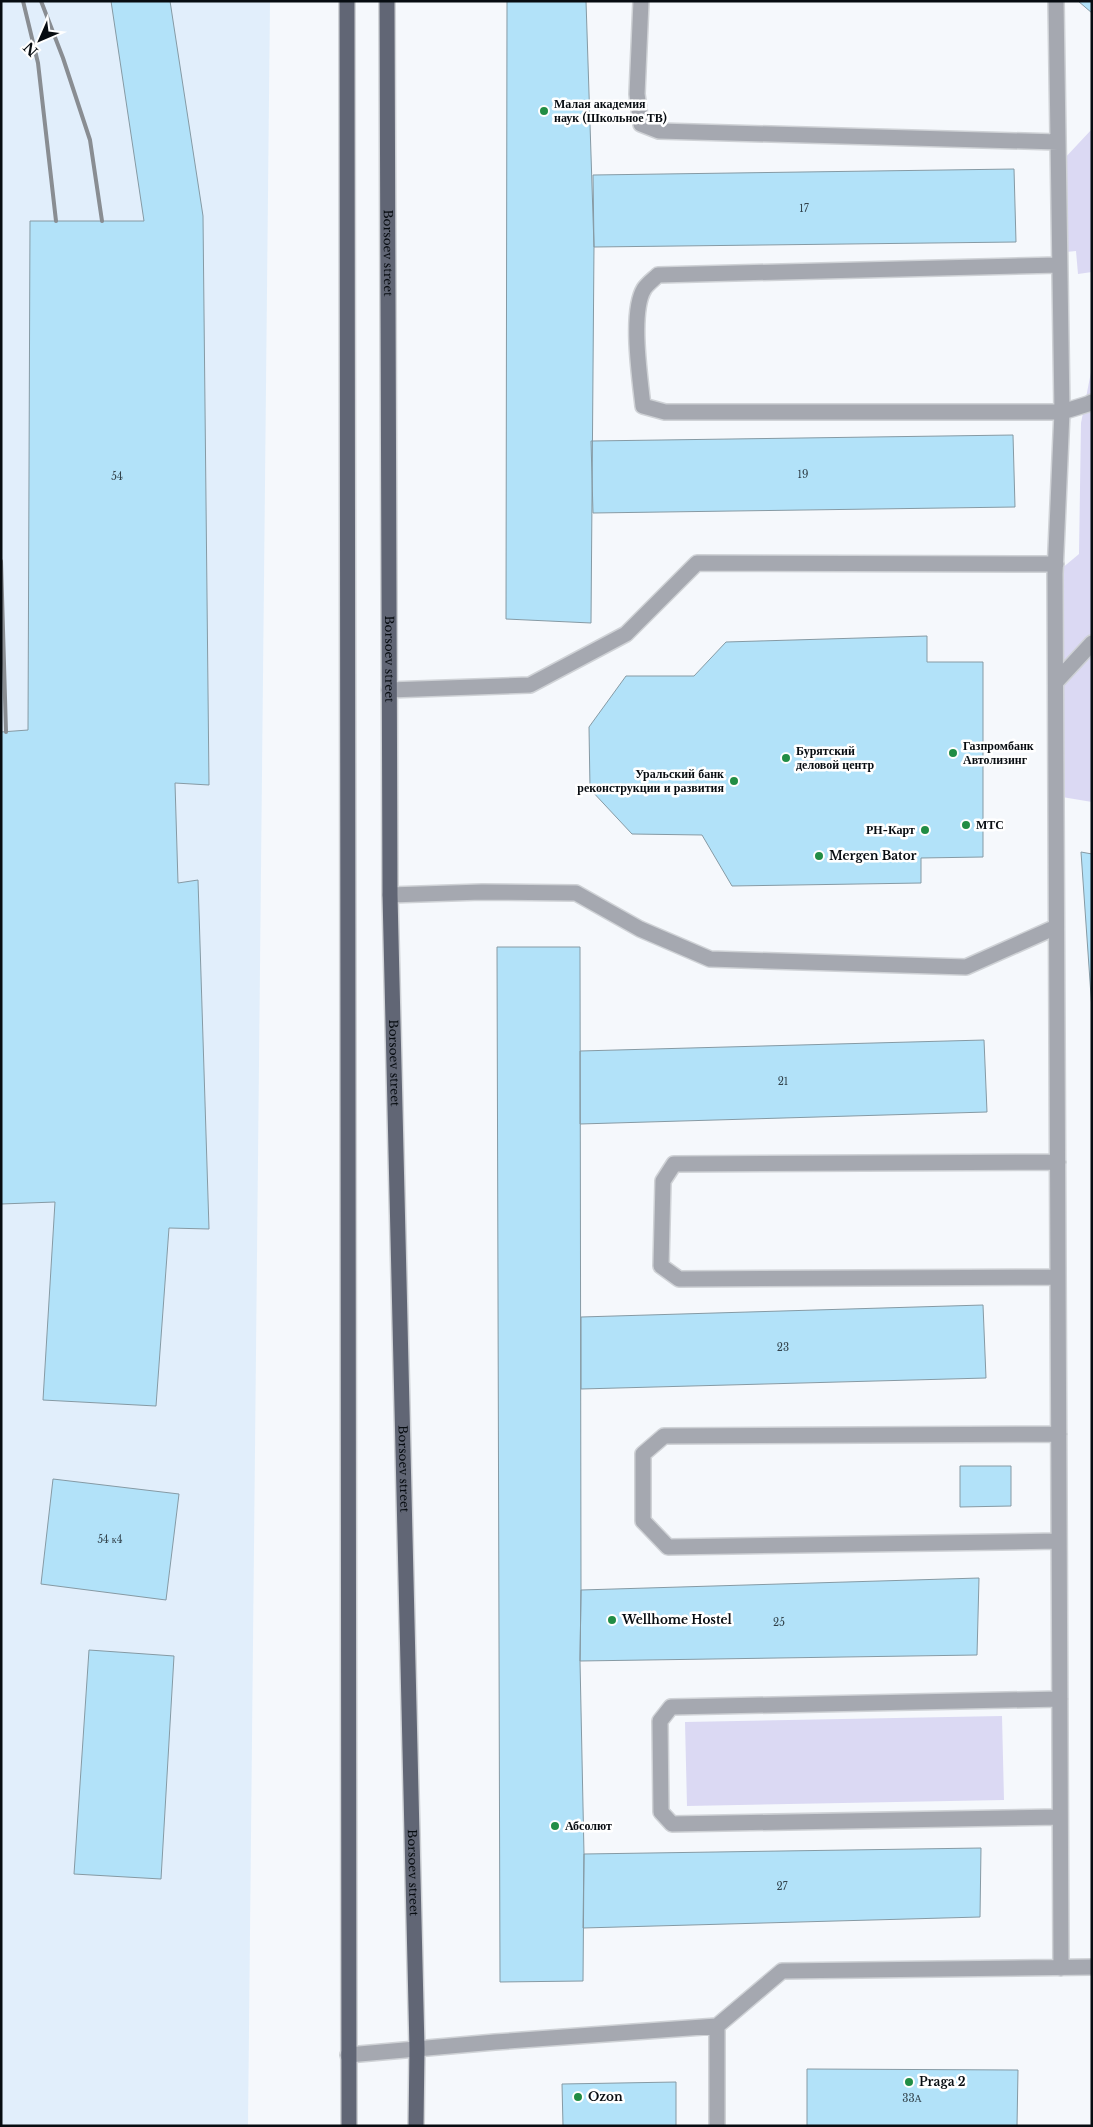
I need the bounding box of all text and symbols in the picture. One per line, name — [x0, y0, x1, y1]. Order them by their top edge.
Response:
north arrow — [15, 15, 65, 65]
text: N — [20, 38, 42, 60]
place label: Малая академия наук (Школьное ТВ) — [554, 96, 667, 125]
marker: Малая академия наук (Школьное ТВ) — [538, 105, 550, 117]
house number: 17 — [799, 202, 810, 215]
street label: Borsoev street — [381, 209, 396, 297]
house number: 19 — [798, 468, 808, 481]
house number: 54 — [111, 470, 123, 483]
street label: Borsoev street — [382, 615, 397, 703]
place label: Газпромбанк Автолизинг — [963, 738, 1034, 767]
place label: Бурятский деловой центр — [796, 743, 875, 772]
marker: Газпромбанк Автолизинг — [947, 747, 959, 759]
marker: Бурятский деловой центр — [780, 752, 792, 764]
place label: Уральский банк реконструкции и развития — [577, 766, 725, 795]
marker: Уральский банк реконструкции и развития — [728, 775, 740, 787]
place label: МТС — [976, 817, 1004, 832]
marker: МТС — [960, 819, 972, 831]
place label: РН-Карт — [866, 822, 915, 837]
marker: РН-Карт — [919, 824, 931, 836]
place label: Mergen Bator — [829, 848, 917, 863]
marker: Mergen Bator — [813, 850, 825, 862]
street label: Borsoev street — [386, 1019, 403, 1107]
house number: 21 — [778, 1075, 788, 1088]
house number: 23 — [777, 1341, 789, 1354]
street label: Borsoev street — [395, 1425, 412, 1513]
house number: 54 к4 — [97, 1533, 123, 1546]
place label: Wellhome Hostel — [621, 1612, 733, 1627]
marker: Wellhome Hostel — [606, 1614, 618, 1626]
house number: 25 — [773, 1616, 785, 1629]
place label: Абсолют — [565, 1818, 612, 1833]
marker: Абсолют — [549, 1820, 561, 1832]
street label: Borsoev street — [405, 1829, 422, 1917]
house number: 27 — [776, 1880, 789, 1893]
place label: Praga 2 — [919, 2074, 966, 2089]
marker: Praga 2 — [903, 2076, 915, 2088]
place label: Ozon — [588, 2089, 623, 2104]
marker: Ozon — [572, 2091, 584, 2103]
house number: 33А — [902, 2092, 923, 2105]

